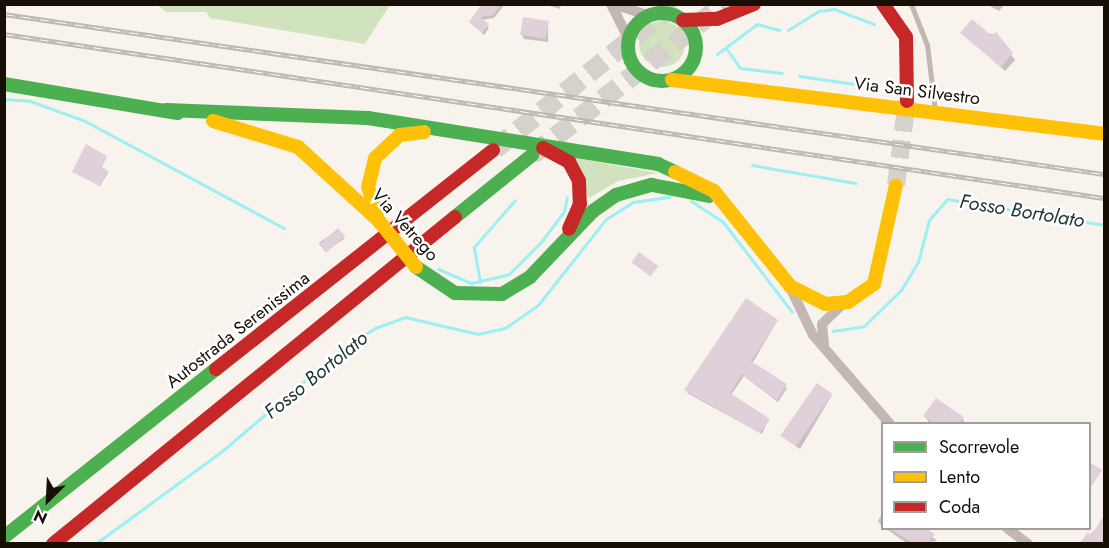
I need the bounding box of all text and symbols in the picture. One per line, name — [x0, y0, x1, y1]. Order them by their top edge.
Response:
street label: Via San Silvestro — [853, 73, 981, 109]
street label: Via Vetrego — [367, 184, 443, 266]
water label: Fosso Bortolato — [958, 189, 1086, 233]
street label: Autostrada Serenissima — [162, 267, 314, 393]
water label: Fosso Bortolato — [259, 326, 373, 424]
legend — [881, 422, 1091, 530]
text: Scorrevole — [939, 434, 1019, 460]
text: Lento — [939, 464, 980, 490]
north arrow — [18, 470, 78, 530]
text: Coda — [939, 494, 980, 520]
text: N — [30, 504, 51, 530]

